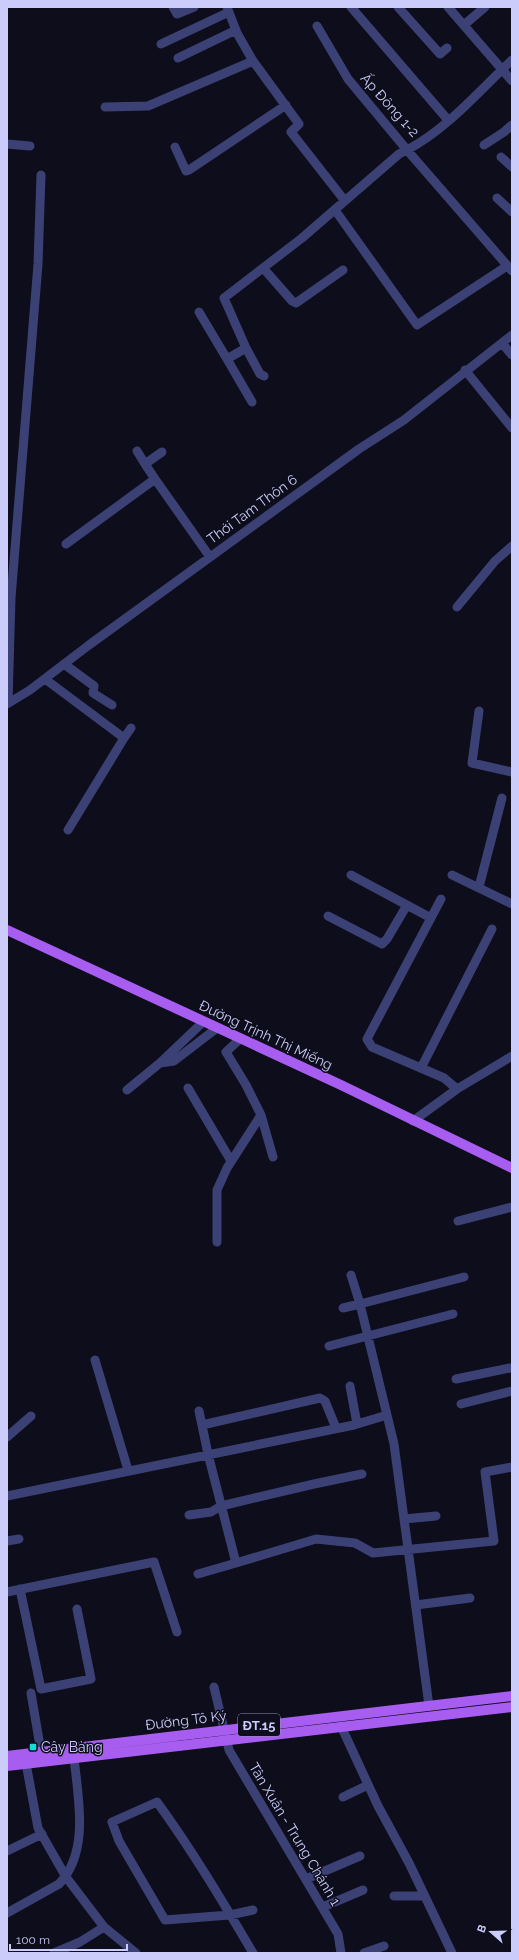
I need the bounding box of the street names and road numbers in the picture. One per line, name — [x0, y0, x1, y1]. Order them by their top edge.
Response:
street label: Ấp Đông 1-2 — [357, 69, 424, 140]
street label: Thới Tam Thôn 6 — [204, 471, 300, 547]
street label: Đường Trịnh Thị Miếng — [197, 997, 335, 1073]
street label: Đường Tô Ký — [144, 1707, 228, 1733]
road number: ĐT.15 — [238, 1714, 280, 1736]
street label: Tân Xuân - Trung Chánh 1 — [246, 1760, 344, 1908]

